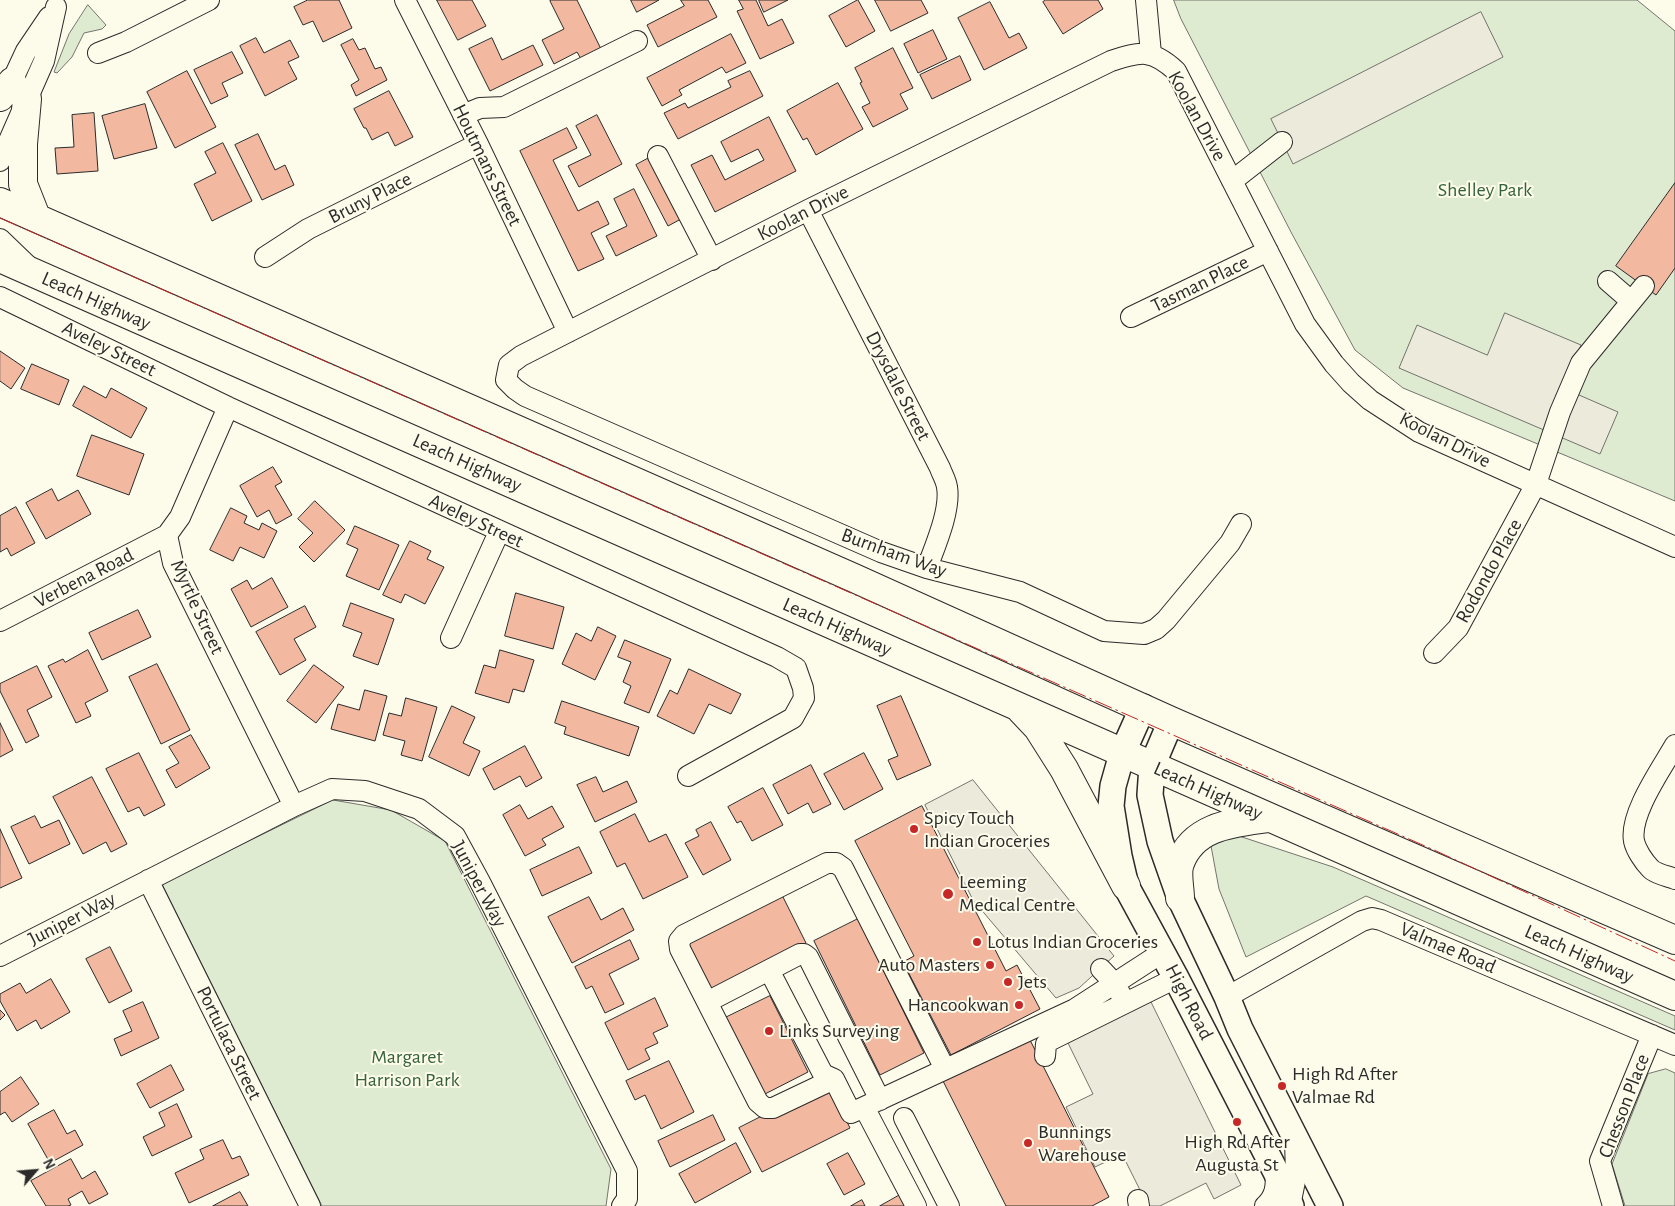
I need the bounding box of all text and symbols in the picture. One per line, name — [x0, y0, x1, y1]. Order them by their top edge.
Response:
street label: Koolan Drive — [1162, 67, 1232, 165]
street label: Houtmans Street — [447, 100, 527, 230]
street label: Bruny Place — [324, 167, 416, 229]
park label: Shelley Park — [1438, 178, 1532, 202]
street label: Koolan Drive — [753, 180, 853, 246]
street label: Tasman Place — [1147, 250, 1253, 318]
street label: Leach Highway — [38, 266, 154, 336]
street label: Aveley Street — [58, 316, 160, 382]
street label: Drysdale Street — [860, 327, 936, 445]
street label: Koolan Drive — [1395, 407, 1495, 473]
street label: Leach Highway — [409, 428, 525, 498]
street label: Aveley Street — [425, 489, 527, 553]
street label: Rodondo Place — [1451, 515, 1527, 627]
street label: Burnham Way — [838, 523, 950, 583]
street label: Verbena Road — [30, 543, 138, 613]
street label: Myrtle Street — [165, 556, 229, 658]
street label: Leach Highway — [779, 592, 895, 662]
street label: Leach Highway — [1150, 756, 1266, 826]
place label: Spicy Touch Indian Groceries — [924, 806, 1050, 853]
marker: Spicy Touch Indian Groceries — [908, 823, 920, 835]
street label: Juniper Way — [446, 837, 512, 931]
place label: Leeming Medical Centre — [959, 870, 1075, 917]
street label: Juniper Way — [24, 887, 120, 951]
marker: Leeming Medical Centre — [941, 887, 955, 901]
street label: Valmae Road — [1396, 917, 1500, 979]
street label: Leach Highway — [1521, 919, 1637, 989]
place label: Lotus Indian Groceries — [987, 930, 1158, 954]
marker: Lotus Indian Groceries — [971, 936, 983, 948]
place label: Auto Masters — [878, 953, 980, 977]
marker: Auto Masters — [984, 959, 996, 971]
street label: High Road — [1160, 960, 1218, 1044]
place label: Jets — [1018, 970, 1047, 994]
marker: Jets — [1002, 976, 1014, 988]
street label: Portulaca Street — [191, 982, 267, 1104]
place label: Hancookwan — [907, 993, 1009, 1017]
marker: Hancookwan — [1013, 999, 1025, 1011]
place label: Links Surveying — [779, 1019, 899, 1043]
marker: Links Surveying — [763, 1025, 775, 1037]
park label: Margaret Harrison Park — [354, 1045, 460, 1092]
street label: Chesson Place — [1593, 1051, 1655, 1161]
place label: High Rd After Valmae Rd — [1292, 1062, 1398, 1109]
marker: High Rd After Valmae Rd — [1276, 1080, 1288, 1092]
marker: High Rd After Augusta St — [1231, 1116, 1243, 1128]
place label: Bunnings Warehouse — [1038, 1120, 1127, 1167]
place label: High Rd After Augusta St — [1184, 1130, 1290, 1177]
marker: Bunnings Warehouse — [1022, 1137, 1034, 1149]
north arrow — [10, 1146, 60, 1196]
text: N — [40, 1157, 57, 1172]

